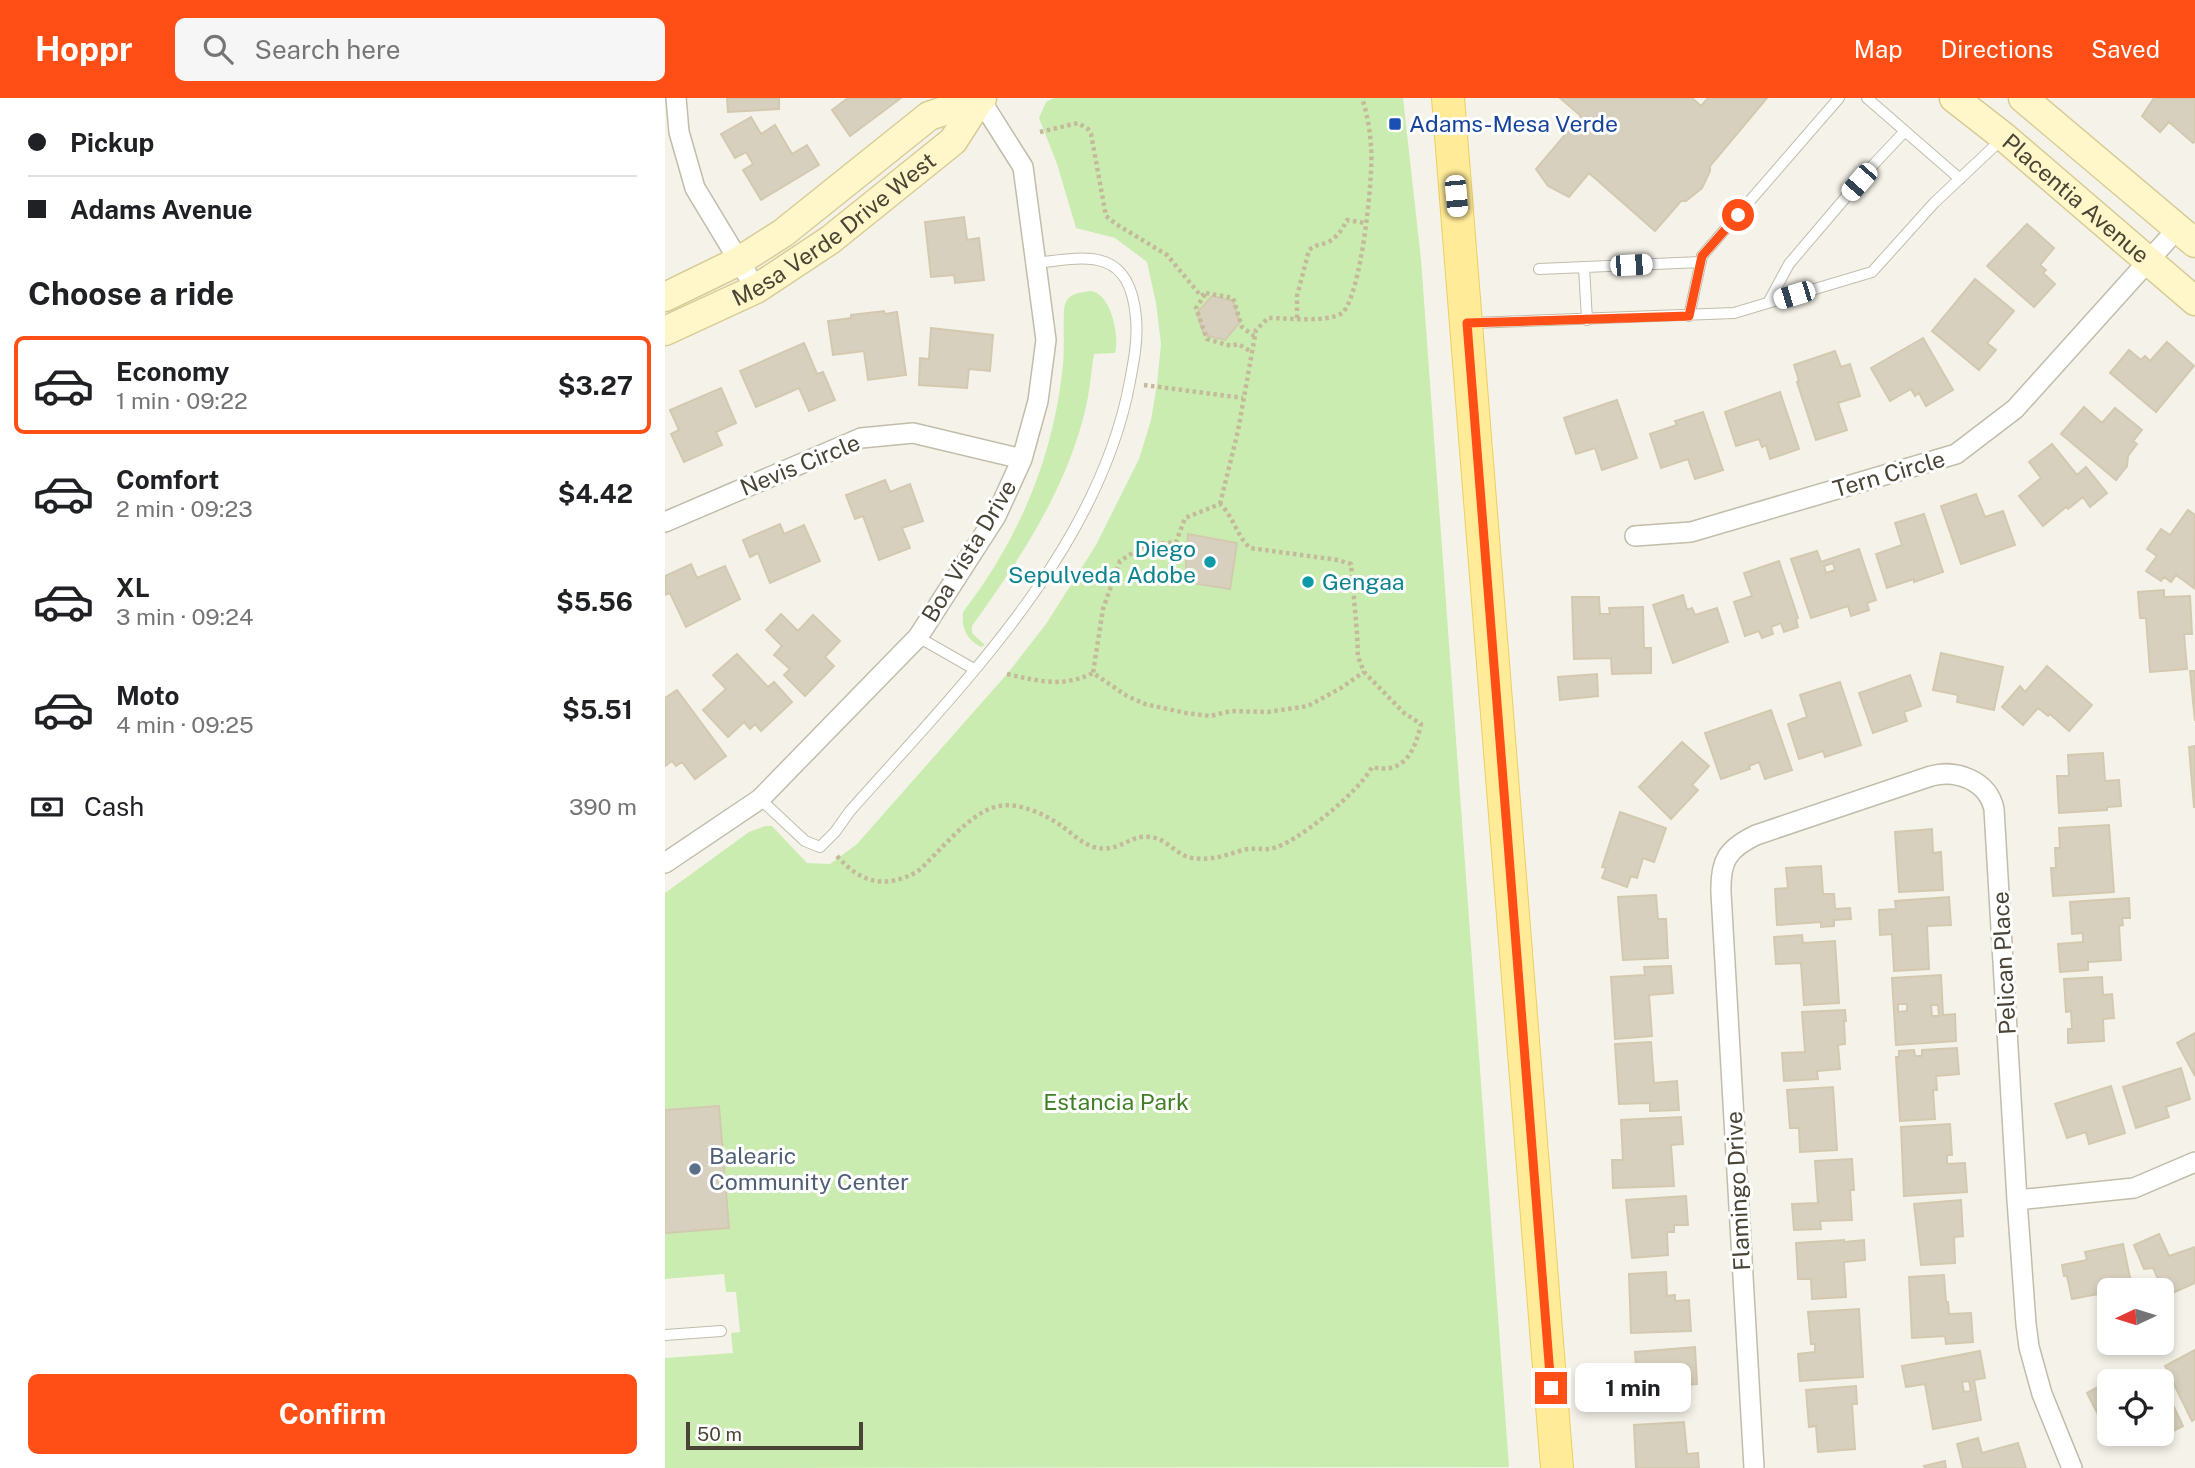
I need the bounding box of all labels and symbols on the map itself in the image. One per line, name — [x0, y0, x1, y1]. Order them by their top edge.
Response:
place label: Adams-Mesa Verde — [1409, 110, 1618, 137]
marker: Adams-Mesa Verde — [1387, 116, 1403, 132]
street label: Placentia Avenue — [1997, 128, 2155, 269]
street label: Mesa Verde Drive West — [728, 147, 941, 311]
car — [1838, 159, 1881, 205]
car — [1444, 174, 1469, 218]
route start — [1722, 199, 1754, 231]
car — [1610, 253, 1653, 277]
car — [1771, 279, 1818, 311]
street label: Nevis Circle — [736, 428, 864, 501]
street label: Tern Circle — [1830, 445, 1948, 502]
street label: Boa Vista Drive — [916, 475, 1022, 627]
place label: Diego Sepulveda Adobe — [1008, 535, 1196, 588]
marker: Diego Sepulveda Adobe — [1202, 554, 1218, 570]
place label: Gengaa — [1322, 568, 1405, 595]
marker: Gengaa — [1300, 574, 1316, 590]
street label: Pelican Place — [1986, 891, 2021, 1035]
park label: Estancia Park — [1043, 1088, 1189, 1115]
street label: Flamingo Drive — [1720, 1111, 1755, 1271]
place label: Balearic Community Center — [709, 1142, 909, 1195]
marker: Balearic Community Center — [687, 1161, 703, 1177]
north arrow — [2097, 1278, 2173, 1354]
callout: 1 min — [1575, 1364, 1691, 1412]
route end — [1535, 1372, 1567, 1404]
scale bar — [686, 1419, 863, 1451]

